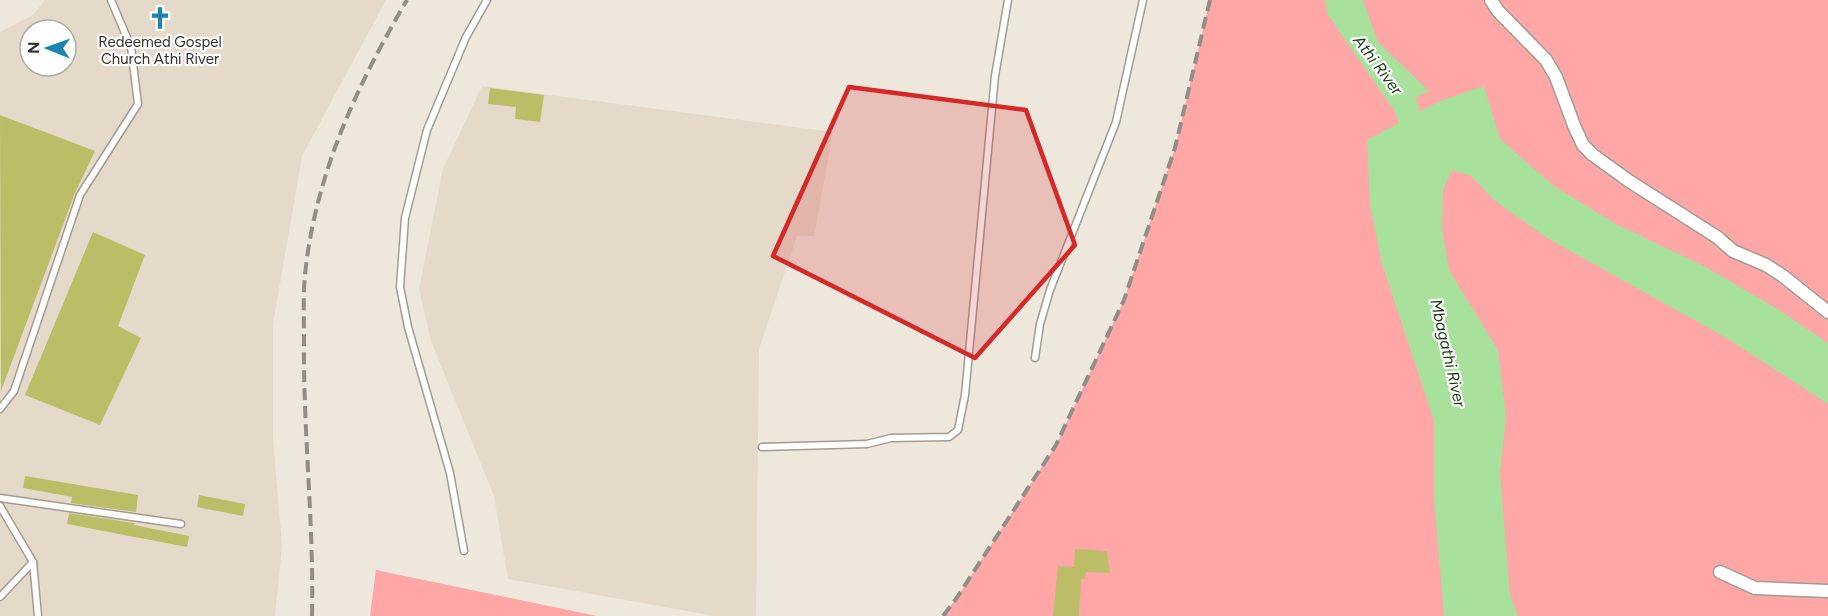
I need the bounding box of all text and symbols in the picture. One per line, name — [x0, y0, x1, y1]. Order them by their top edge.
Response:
church icon: Redeemed Gospel Church Athi River — [147, 5, 173, 31]
north arrow — [18, 18, 78, 78]
water label: Athi River — [1349, 31, 1407, 99]
place label: Redeemed Gospel Church Athi River — [98, 33, 222, 68]
text: N — [24, 41, 43, 54]
water label: Mbagathi River — [1426, 297, 1470, 409]

